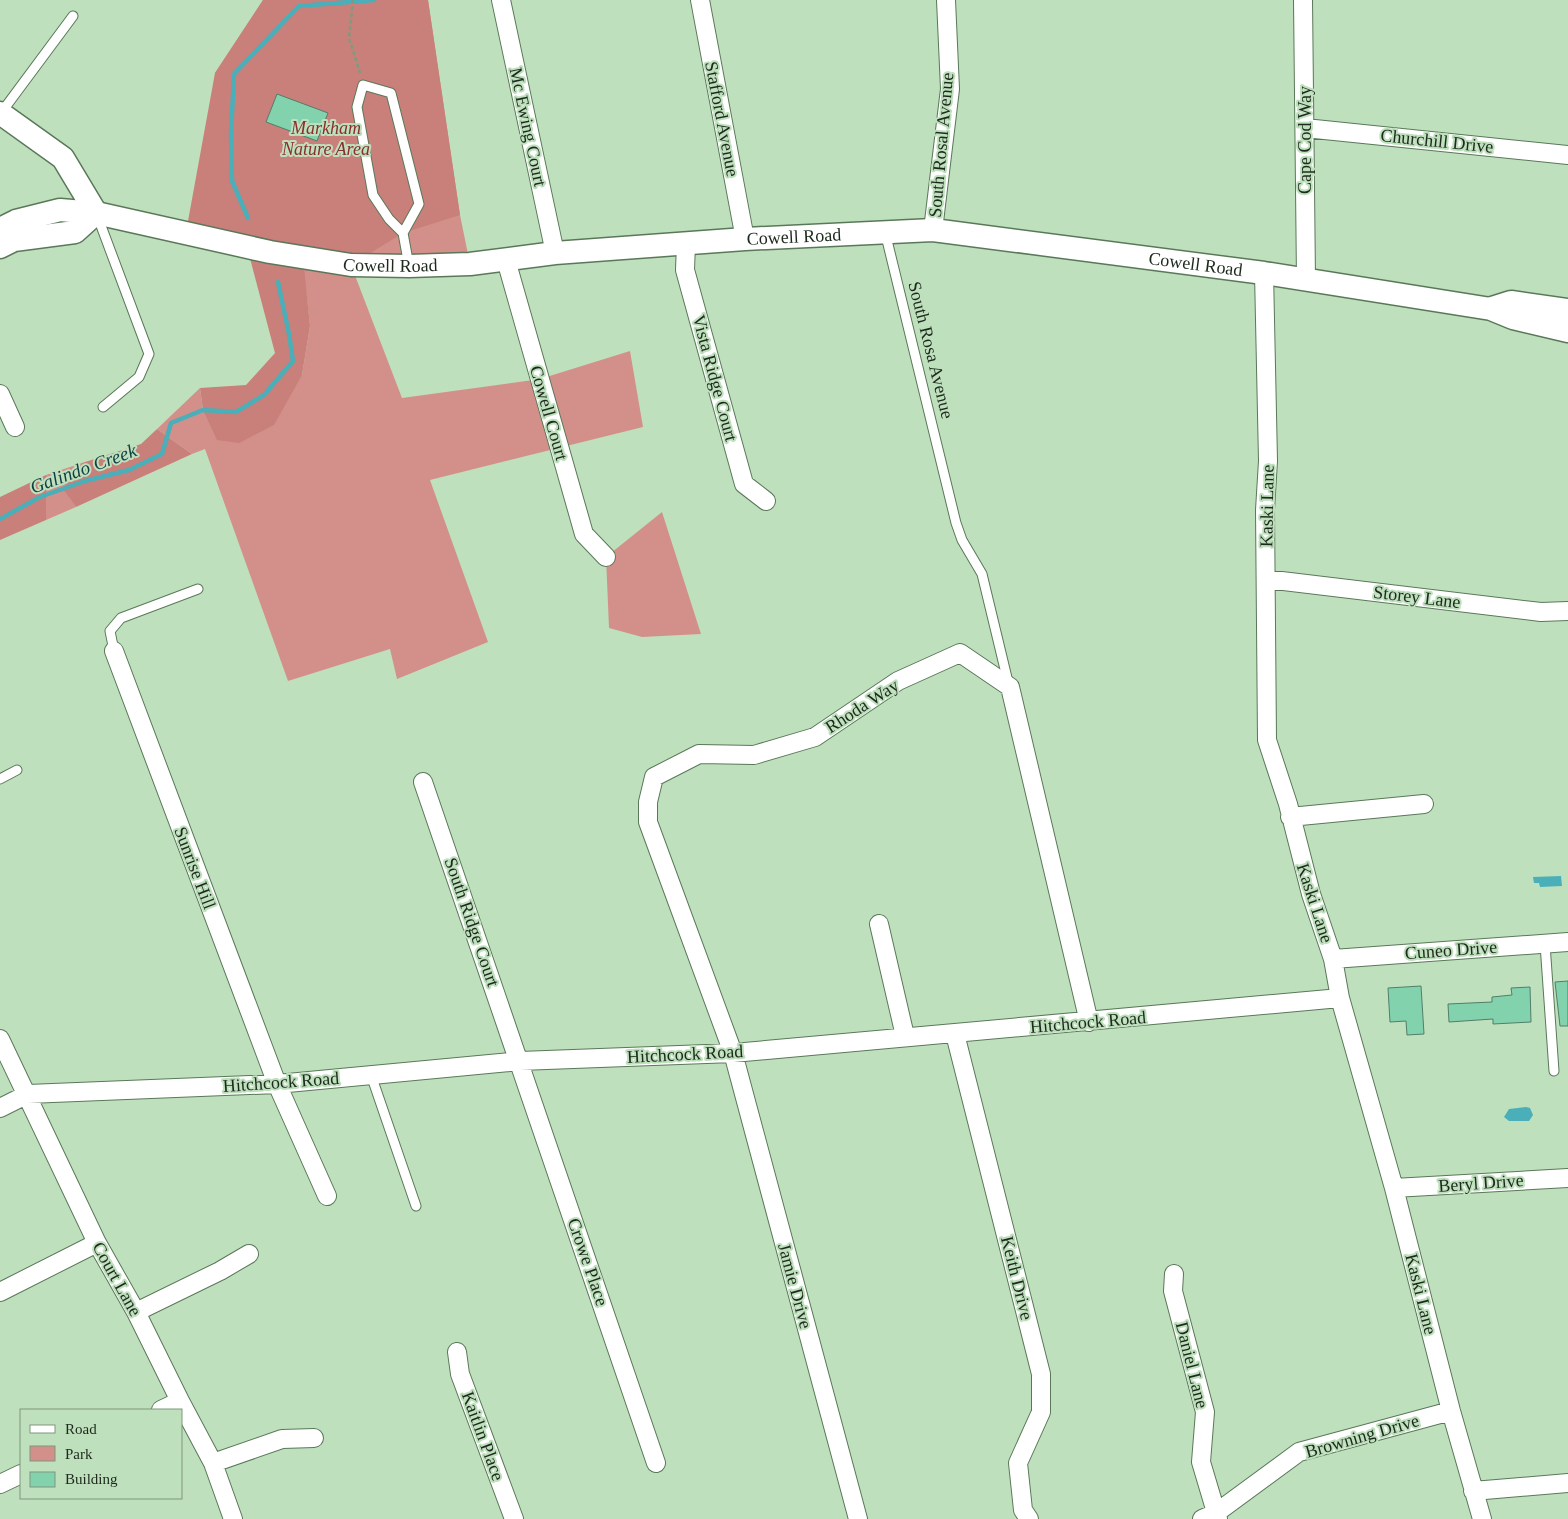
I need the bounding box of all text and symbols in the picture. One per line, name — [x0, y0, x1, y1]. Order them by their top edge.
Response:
street label: Stafford Avenue — [701, 60, 743, 178]
street label: Mc Ewing Court — [506, 66, 550, 188]
street label: South Rosal Avenue — [925, 72, 957, 218]
street label: Cape Cod Way — [1295, 86, 1315, 194]
park label: Markham Nature Area — [281, 118, 370, 159]
street label: Churchill Drive — [1380, 125, 1494, 157]
street label: Cowell Road — [746, 224, 842, 249]
street label: Cowell Road — [1147, 248, 1244, 280]
street label: Cowell Road — [342, 254, 438, 276]
street label: South Rosa Avenue — [904, 279, 958, 421]
street label: Vista Ridge Court — [689, 313, 741, 443]
street label: Cowell Court — [526, 363, 572, 463]
water label: Galindo Creek — [27, 439, 140, 497]
street label: Kaski Lane — [1256, 465, 1278, 547]
street label: Storey Lane — [1372, 582, 1462, 612]
street label: Rhoda Way — [821, 675, 903, 737]
street label: Sunrise Hill — [170, 824, 220, 912]
street label: South Ridge Court — [441, 855, 503, 989]
street label: Kaski Lane — [1293, 861, 1337, 945]
street label: Cuneo Drive — [1404, 937, 1498, 963]
street label: Hitchcock Road — [1029, 1007, 1147, 1037]
street label: Hitchcock Road — [626, 1041, 744, 1067]
street label: Hitchcock Road — [222, 1068, 340, 1096]
street label: Beryl Drive — [1438, 1170, 1524, 1196]
street label: Crowe Place — [564, 1216, 612, 1309]
street label: Keith Drive — [997, 1234, 1037, 1322]
street label: Court Lane — [89, 1239, 145, 1319]
street label: Jamie Drive — [774, 1241, 816, 1331]
street label: Kaski Lane — [1401, 1252, 1441, 1336]
street label: Daniel Lane — [1172, 1320, 1212, 1410]
street label: Kaitlin Place — [458, 1389, 508, 1483]
legend — [20, 1409, 182, 1499]
street label: Browning Drive — [1303, 1410, 1421, 1462]
text: Road — [65, 1421, 97, 1437]
text: Park — [65, 1446, 93, 1462]
text: Building — [65, 1471, 118, 1487]

